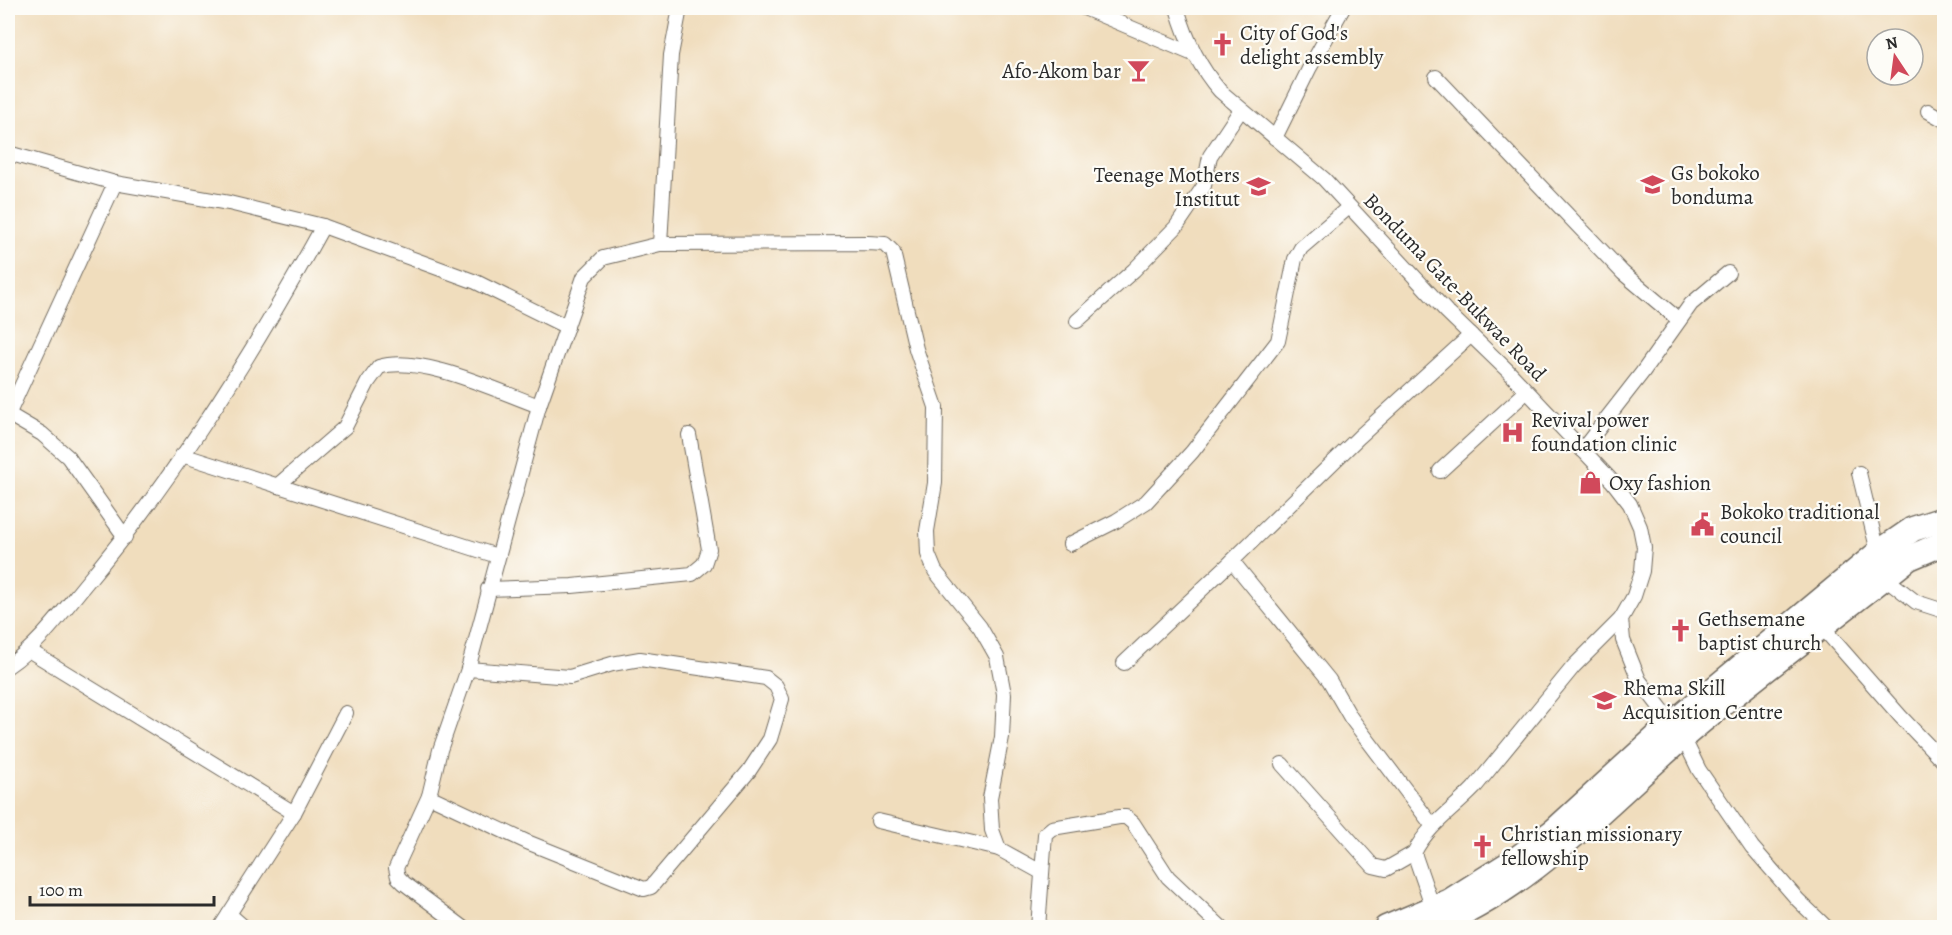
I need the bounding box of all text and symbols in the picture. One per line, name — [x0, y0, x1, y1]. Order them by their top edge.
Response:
place label: City of God's delight assembly — [1240, 19, 1384, 71]
north arrow — [1865, 27, 1925, 87]
text: N — [1884, 31, 1900, 55]
church icon: City of God's delight assembly — [1209, 32, 1235, 58]
place label: Afo-Akom bar — [1001, 57, 1121, 85]
bar icon: Afo-Akom bar — [1126, 58, 1152, 84]
place label: Gs bokoko bonduma — [1671, 159, 1760, 211]
place label: Teenage Mothers Institut — [1094, 161, 1240, 213]
school or university icon: Gs bokoko bonduma — [1640, 172, 1666, 198]
school or university icon: Teenage Mothers Institut — [1245, 174, 1271, 200]
street label: Bonduma Gate-Bukwae Road — [1358, 187, 1553, 388]
place label: Revival power foundation clinic — [1531, 406, 1677, 458]
hospital icon: Revival power foundation clinic — [1500, 419, 1526, 445]
place label: Oxy fashion — [1609, 469, 1711, 497]
shop icon: Oxy fashion — [1578, 470, 1604, 496]
place label: Bokoko traditional council — [1720, 498, 1879, 550]
public building icon: Bokoko traditional council — [1689, 511, 1715, 537]
place label: Gethsemane baptist church — [1698, 605, 1821, 657]
church icon: Gethsemane baptist church — [1667, 618, 1693, 644]
place label: Rhema Skill Acquisition Centre — [1622, 674, 1783, 726]
school or university icon: Rhema Skill Acquisition Centre — [1592, 687, 1618, 713]
place label: Christian missionary fellowship — [1501, 820, 1682, 872]
church icon: Christian missionary fellowship — [1470, 833, 1496, 859]
scale bar — [30, 869, 214, 907]
text: 100 m — [39, 878, 83, 902]

